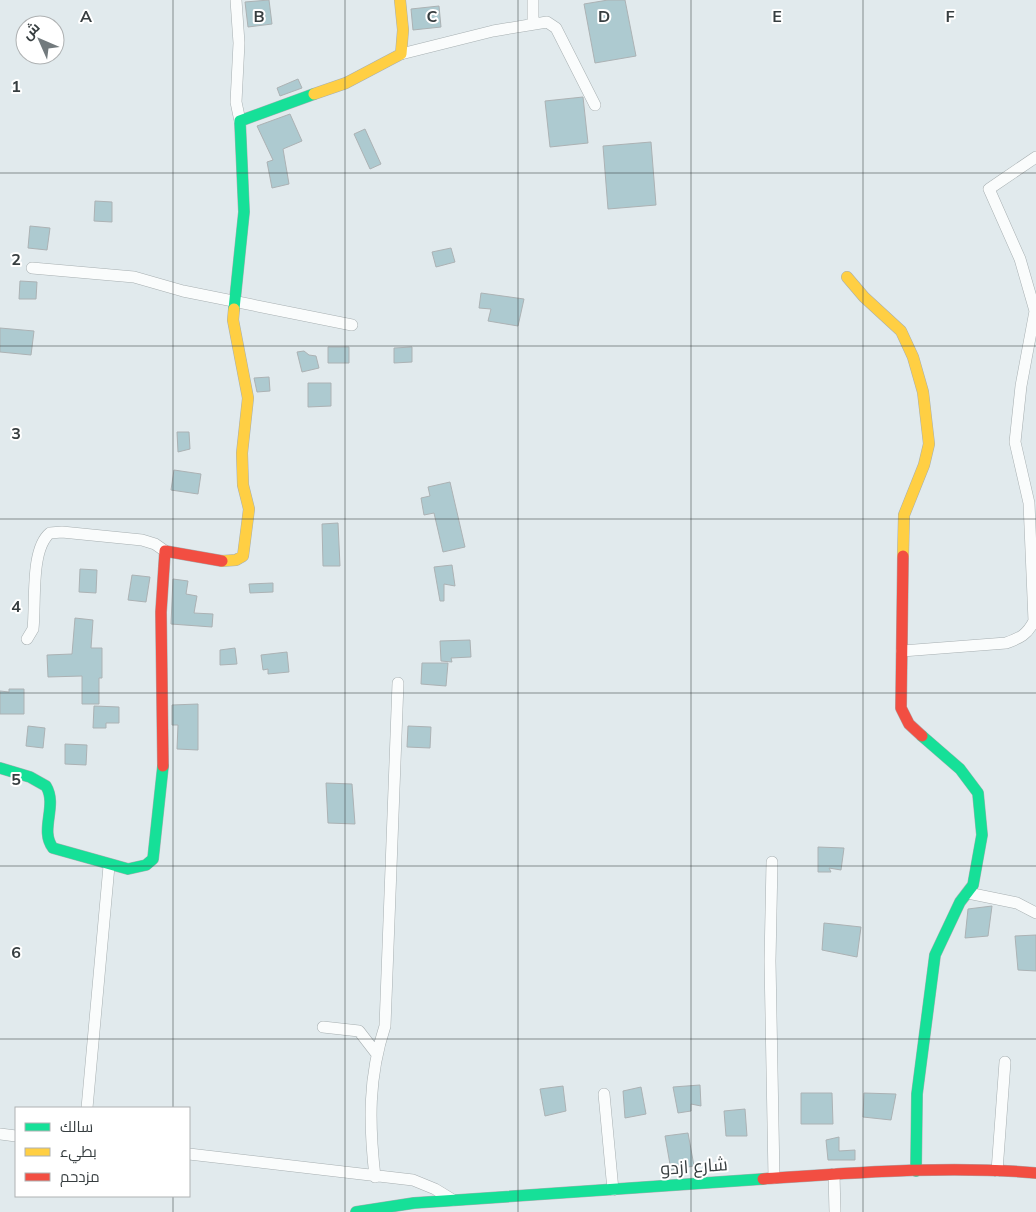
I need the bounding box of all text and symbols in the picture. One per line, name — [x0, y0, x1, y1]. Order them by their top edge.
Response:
text: A — [80, 6, 92, 26]
text: B — [253, 6, 265, 26]
text: C — [427, 6, 438, 26]
text: D — [598, 6, 610, 26]
text: E — [772, 6, 782, 26]
text: F — [945, 6, 955, 26]
north arrow — [15, 15, 65, 65]
text: ش — [18, 18, 44, 44]
text: 1 — [11, 76, 21, 96]
text: 2 — [11, 249, 21, 269]
text: 3 — [11, 423, 21, 443]
text: 4 — [11, 596, 21, 616]
text: 5 — [11, 769, 21, 789]
text: 6 — [11, 942, 21, 962]
legend — [15, 1107, 190, 1197]
text: سالك — [60, 1117, 93, 1136]
text: بطيء — [60, 1142, 97, 1164]
street label: شارع ازدو — [659, 1152, 729, 1181]
text: مزدحم — [60, 1167, 100, 1187]

